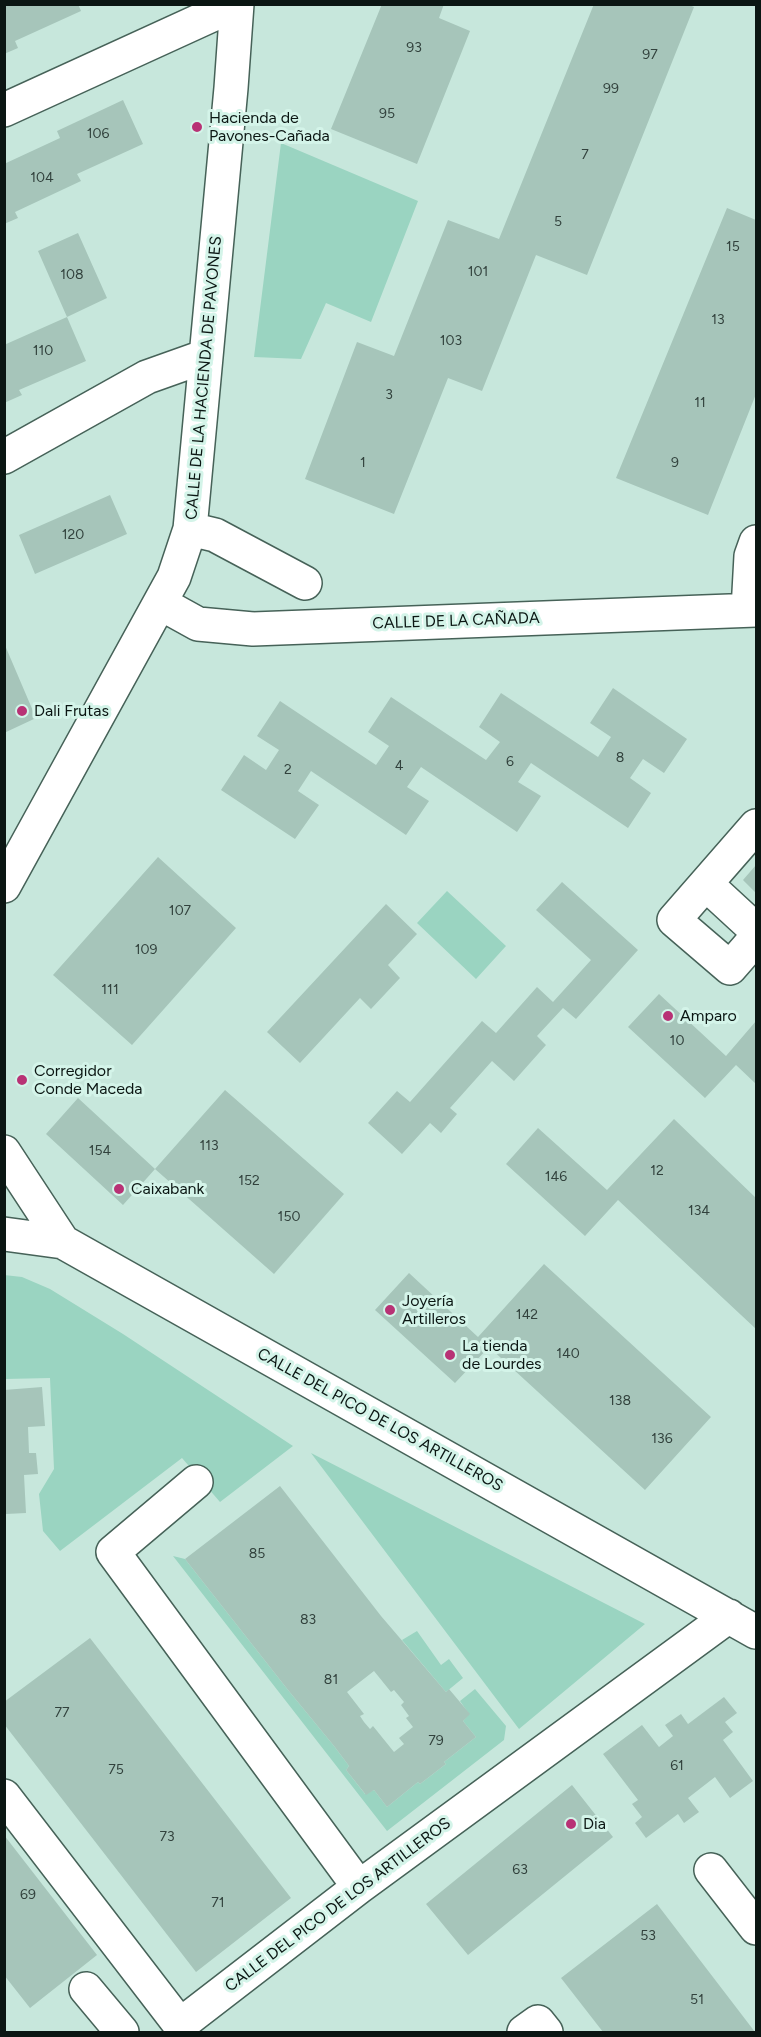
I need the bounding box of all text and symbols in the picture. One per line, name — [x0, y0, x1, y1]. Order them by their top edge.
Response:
house number: 93 — [406, 40, 422, 56]
house number: 97 — [642, 47, 658, 63]
house number: 99 — [603, 81, 619, 97]
house number: 95 — [379, 106, 395, 122]
place label: Hacienda de Pavones-Cañada — [209, 108, 330, 146]
marker: Hacienda de Pavones-Cañada — [190, 120, 204, 134]
house number: 106 — [87, 126, 109, 142]
house number: 7 — [581, 147, 589, 163]
house number: 104 — [30, 170, 54, 186]
house number: 5 — [554, 214, 562, 230]
street label: CALLE DE LA HACIENDA DE PAVONES — [182, 235, 226, 521]
house number: 15 — [726, 239, 740, 255]
house number: 101 — [468, 264, 488, 280]
house number: 108 — [60, 267, 84, 283]
house number: 13 — [711, 312, 725, 328]
house number: 103 — [440, 333, 462, 349]
house number: 110 — [33, 343, 53, 359]
house number: 3 — [385, 387, 393, 403]
house number: 11 — [694, 395, 706, 411]
house number: 1 — [360, 455, 366, 471]
house number: 9 — [671, 455, 679, 471]
house number: 120 — [62, 527, 84, 543]
street label: CALLE DE LA CAÑADA — [372, 608, 540, 634]
place label: Dali Frutas — [34, 701, 109, 721]
marker: Dali Frutas — [15, 704, 29, 718]
house number: 8 — [616, 750, 624, 766]
house number: 6 — [506, 754, 514, 770]
house number: 4 — [395, 758, 403, 774]
house number: 2 — [284, 762, 292, 778]
house number: 107 — [169, 903, 191, 919]
house number: 109 — [135, 942, 157, 958]
house number: 111 — [101, 982, 119, 998]
place label: Amparo — [680, 1006, 737, 1026]
marker: Amparo — [661, 1009, 675, 1023]
house number: 10 — [670, 1033, 684, 1049]
place label: Corregidor Conde Maceda — [34, 1061, 142, 1099]
marker: Corregidor Conde Maceda — [15, 1073, 29, 1087]
house number: 113 — [199, 1138, 219, 1154]
house number: 154 — [89, 1143, 111, 1159]
house number: 12 — [650, 1163, 664, 1179]
house number: 146 — [545, 1169, 567, 1185]
house number: 152 — [238, 1173, 260, 1189]
place label: Caixabank — [131, 1179, 204, 1199]
marker: Caixabank — [112, 1182, 126, 1196]
house number: 134 — [688, 1203, 710, 1219]
house number: 150 — [278, 1209, 300, 1225]
place label: Joyería Artilleros — [402, 1291, 466, 1329]
marker: Joyería Artilleros — [383, 1303, 397, 1317]
house number: 142 — [516, 1307, 538, 1323]
place label: La tienda de Lourdes — [462, 1336, 542, 1374]
street label: CALLE DEL PICO DE LOS ARTILLEROS — [254, 1344, 506, 1496]
house number: 140 — [556, 1346, 580, 1362]
marker: La tienda de Lourdes — [443, 1348, 457, 1362]
house number: 138 — [609, 1393, 631, 1409]
house number: 136 — [651, 1431, 673, 1447]
house number: 85 — [249, 1546, 265, 1562]
house number: 83 — [300, 1612, 316, 1628]
house number: 81 — [324, 1672, 338, 1688]
house number: 77 — [54, 1705, 70, 1721]
house number: 79 — [428, 1733, 444, 1749]
house number: 61 — [670, 1758, 684, 1774]
house number: 75 — [108, 1762, 124, 1778]
street label: CALLE DEL PICO DE LOS ARTILLEROS — [221, 1814, 455, 1996]
place label: Dia — [583, 1814, 606, 1834]
marker: Dia — [564, 1817, 578, 1831]
house number: 73 — [159, 1829, 175, 1845]
house number: 63 — [512, 1862, 528, 1878]
house number: 69 — [20, 1887, 36, 1903]
house number: 71 — [211, 1895, 225, 1911]
house number: 53 — [640, 1928, 656, 1944]
house number: 51 — [690, 1992, 704, 2008]

